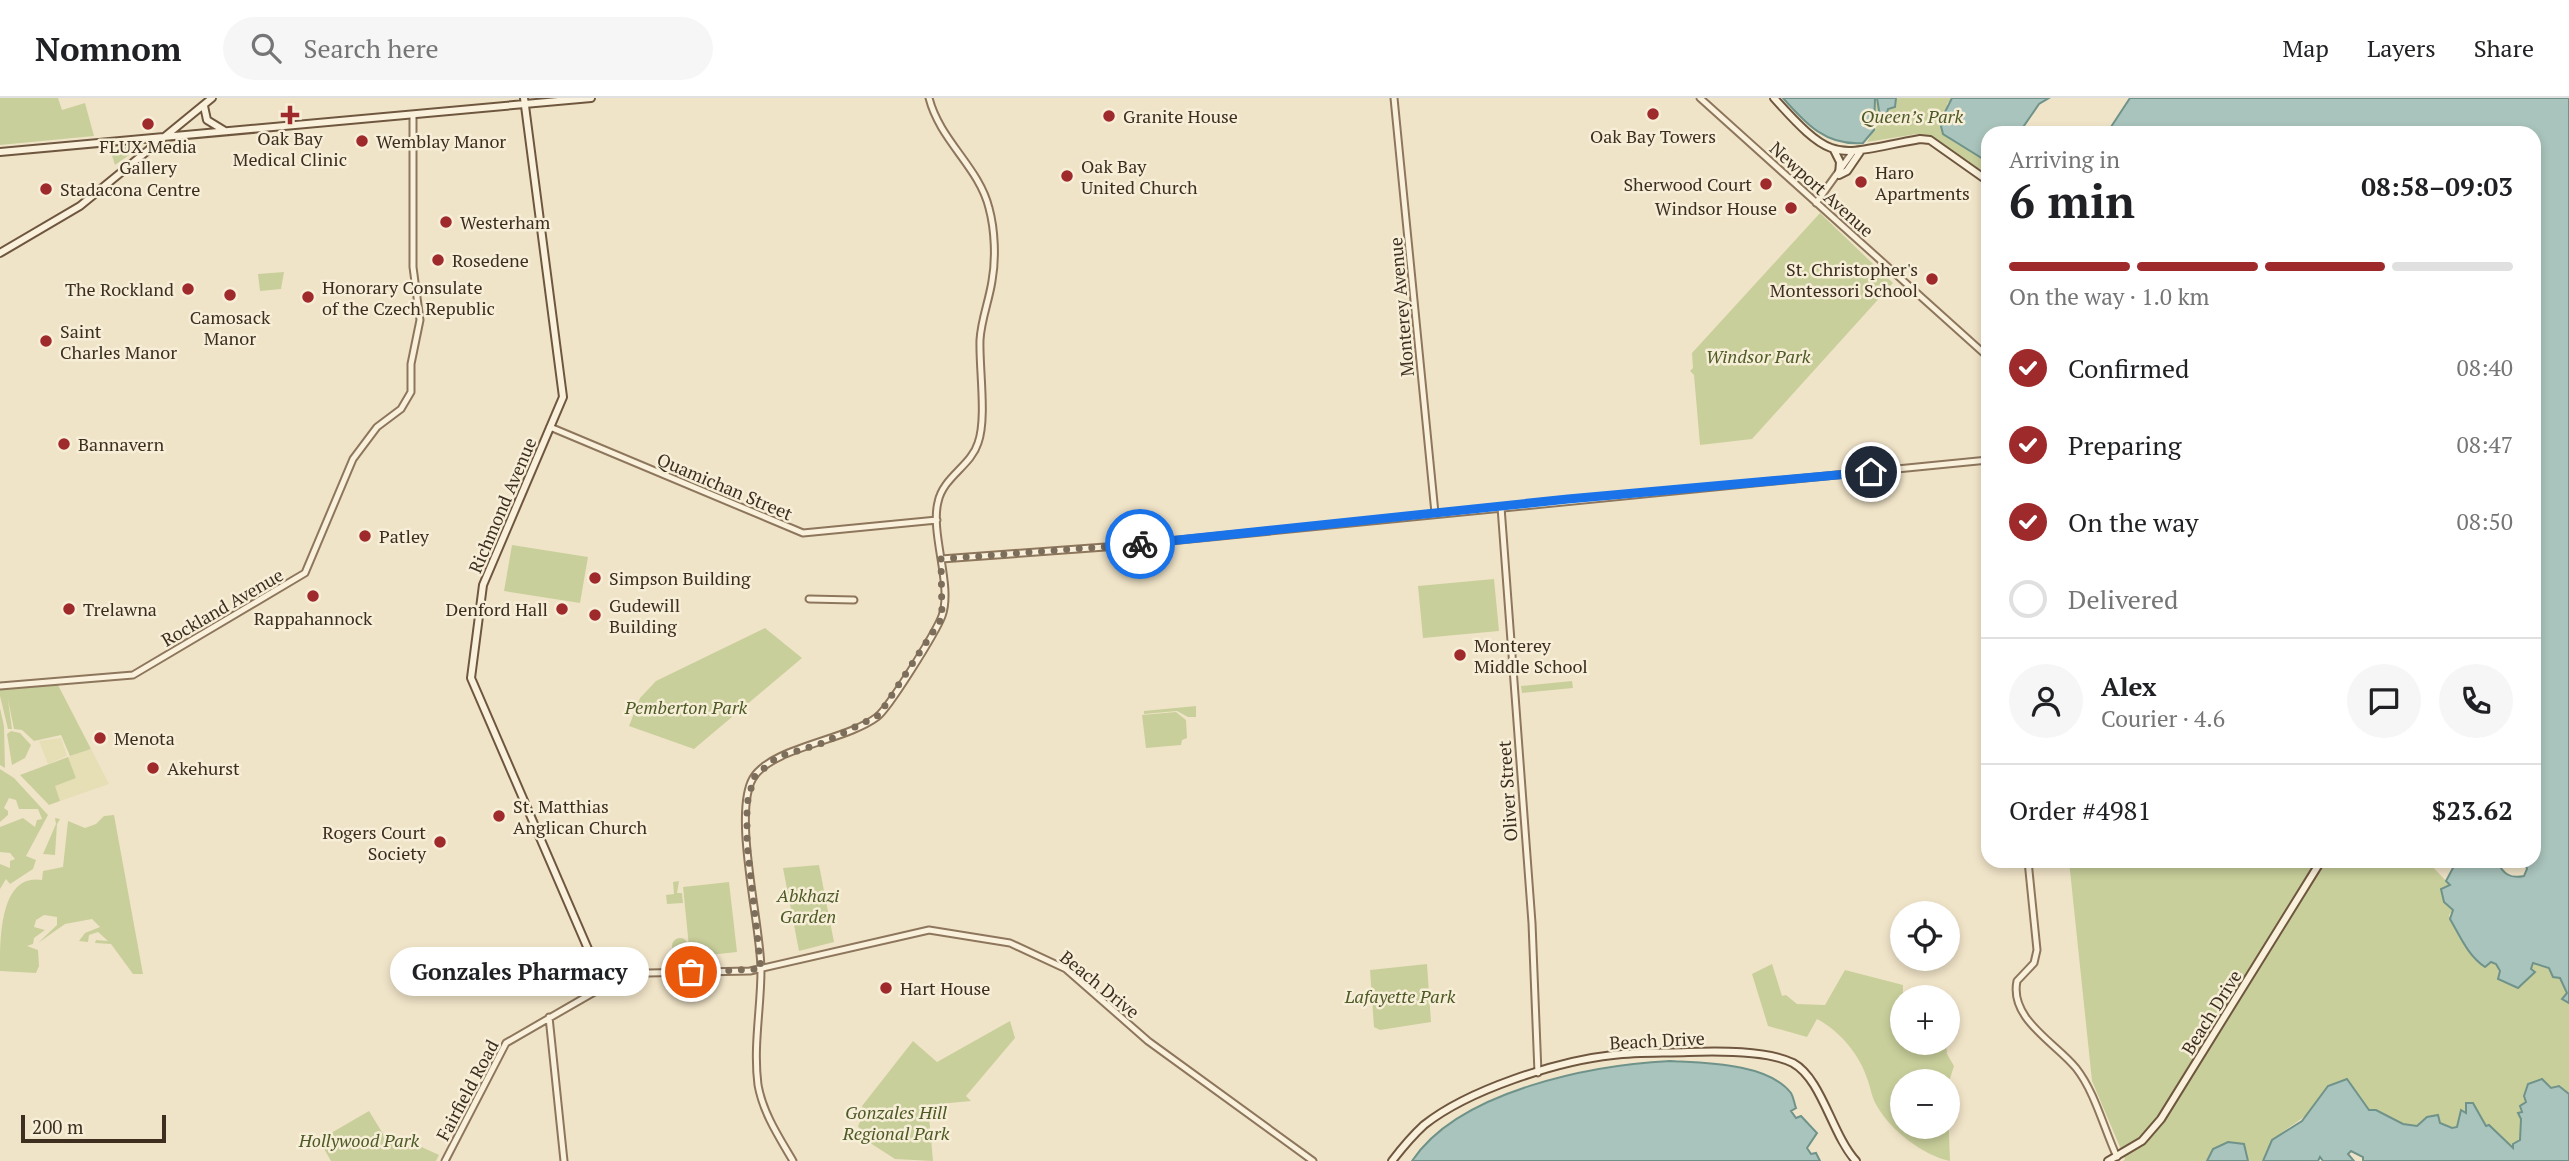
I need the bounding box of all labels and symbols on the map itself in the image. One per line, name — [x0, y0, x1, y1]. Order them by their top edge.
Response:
place label: Granite House — [1123, 104, 1238, 128]
park label: Queen’s Park — [1861, 104, 1964, 128]
marker: Oak Bay Medical Clinic — [280, 105, 300, 125]
marker: Oak Bay Towers — [1645, 106, 1661, 122]
marker: Granite House — [1101, 108, 1117, 124]
marker: FLUX Media Gallery — [140, 116, 156, 132]
place label: Oak Bay Towers — [1590, 124, 1716, 148]
place label: Oak Bay Medical Clinic — [233, 126, 347, 171]
place label: Wemblay Manor — [376, 129, 506, 153]
marker: Wemblay Manor — [354, 133, 370, 149]
place label: FLUX Media Gallery — [99, 134, 197, 179]
street label: Newport Avenue — [1765, 136, 1879, 242]
place label: Oak Bay United Church — [1081, 154, 1198, 199]
place label: Haro Apartments — [1875, 160, 1970, 205]
marker: Oak Bay United Church — [1059, 168, 1075, 184]
place label: Sherwood Court — [1623, 172, 1752, 196]
marker: Haro Apartments — [1853, 174, 1869, 190]
marker: Sherwood Court — [1758, 176, 1774, 192]
place label: Stadacona Centre — [60, 177, 200, 201]
marker: Stadacona Centre — [38, 181, 54, 197]
place label: Windsor House — [1655, 196, 1777, 220]
marker: Windsor House — [1783, 200, 1799, 216]
place label: Westerham — [460, 210, 551, 234]
marker: Westerham — [438, 214, 454, 230]
street label: Monterey Avenue — [1383, 236, 1419, 378]
place label: Rosedene — [452, 248, 529, 272]
marker: Rosedene — [430, 252, 446, 268]
place label: St. Christopher's Montessori School — [1770, 257, 1918, 302]
marker: St. Christopher's Montessori School — [1924, 271, 1940, 287]
place label: Honorary Consulate of the Czech Republic — [322, 275, 495, 320]
place label: The Rockland — [65, 277, 174, 301]
marker: The Rockland — [180, 281, 196, 297]
marker: Camosack Manor — [222, 287, 238, 303]
marker: Honorary Consulate of the Czech Republic — [300, 289, 316, 305]
place label: Camosack Manor — [190, 305, 271, 350]
place label: Saint Charles Manor — [60, 319, 177, 364]
marker: Saint Charles Manor — [38, 333, 54, 349]
park label: Windsor Park — [1706, 344, 1811, 368]
place label: Bannavern — [78, 432, 164, 456]
street label: Richmond Avenue — [463, 434, 541, 576]
marker: Bannavern — [56, 436, 72, 452]
pin — [1841, 442, 1901, 502]
street label: Quamichan Street — [654, 447, 797, 525]
courier — [1105, 509, 1175, 579]
place label: Patley — [379, 524, 430, 548]
marker: Patley — [357, 528, 373, 544]
street label: Rockland Avenue — [157, 562, 287, 652]
place label: Simpson Building — [609, 566, 751, 590]
marker: Simpson Building — [587, 570, 603, 586]
marker: Rappahannock — [305, 588, 321, 604]
place label: Gudewill Building — [609, 593, 680, 638]
place label: Trelawna — [83, 597, 157, 621]
place label: Denford Hall — [445, 597, 548, 621]
marker: Trelawna — [61, 601, 77, 617]
marker: Denford Hall — [554, 601, 570, 617]
place label: Rappahannock — [254, 606, 373, 630]
marker: Gudewill Building — [587, 607, 603, 623]
place label: Monterey Middle School — [1474, 633, 1588, 678]
marker: Monterey Middle School — [1452, 647, 1468, 663]
park label: Pemberton Park — [624, 695, 748, 719]
place label: Menota — [114, 726, 175, 750]
marker: Menota — [92, 730, 108, 746]
street label: Oliver Street — [1491, 739, 1523, 842]
place label: Akehurst — [167, 756, 240, 780]
marker: Akehurst — [145, 760, 161, 776]
place label: St. Matthias Anglican Church — [513, 794, 648, 839]
marker: St. Matthias Anglican Church — [491, 808, 507, 824]
place label: Rogers Court Society — [322, 820, 427, 865]
marker: Rogers Court Society — [432, 834, 448, 850]
park label: Abkhazi Garden — [776, 883, 839, 928]
pin — [661, 942, 721, 1002]
street label: Beach Drive — [1055, 945, 1145, 1023]
callout: Gonzales Pharmacy — [390, 948, 649, 996]
street label: Beach Drive — [2176, 965, 2246, 1059]
place label: Hart House — [900, 976, 990, 1000]
marker: Hart House — [878, 980, 894, 996]
park label: Lafayette Park — [1344, 984, 1456, 1008]
street label: Beach Drive — [1609, 1026, 1705, 1054]
street label: Fairfield Road — [430, 1035, 504, 1145]
park label: Gonzales Hill Regional Park — [842, 1100, 950, 1145]
scale bar — [21, 1112, 166, 1144]
park label: Hollywood Park — [298, 1128, 420, 1152]

